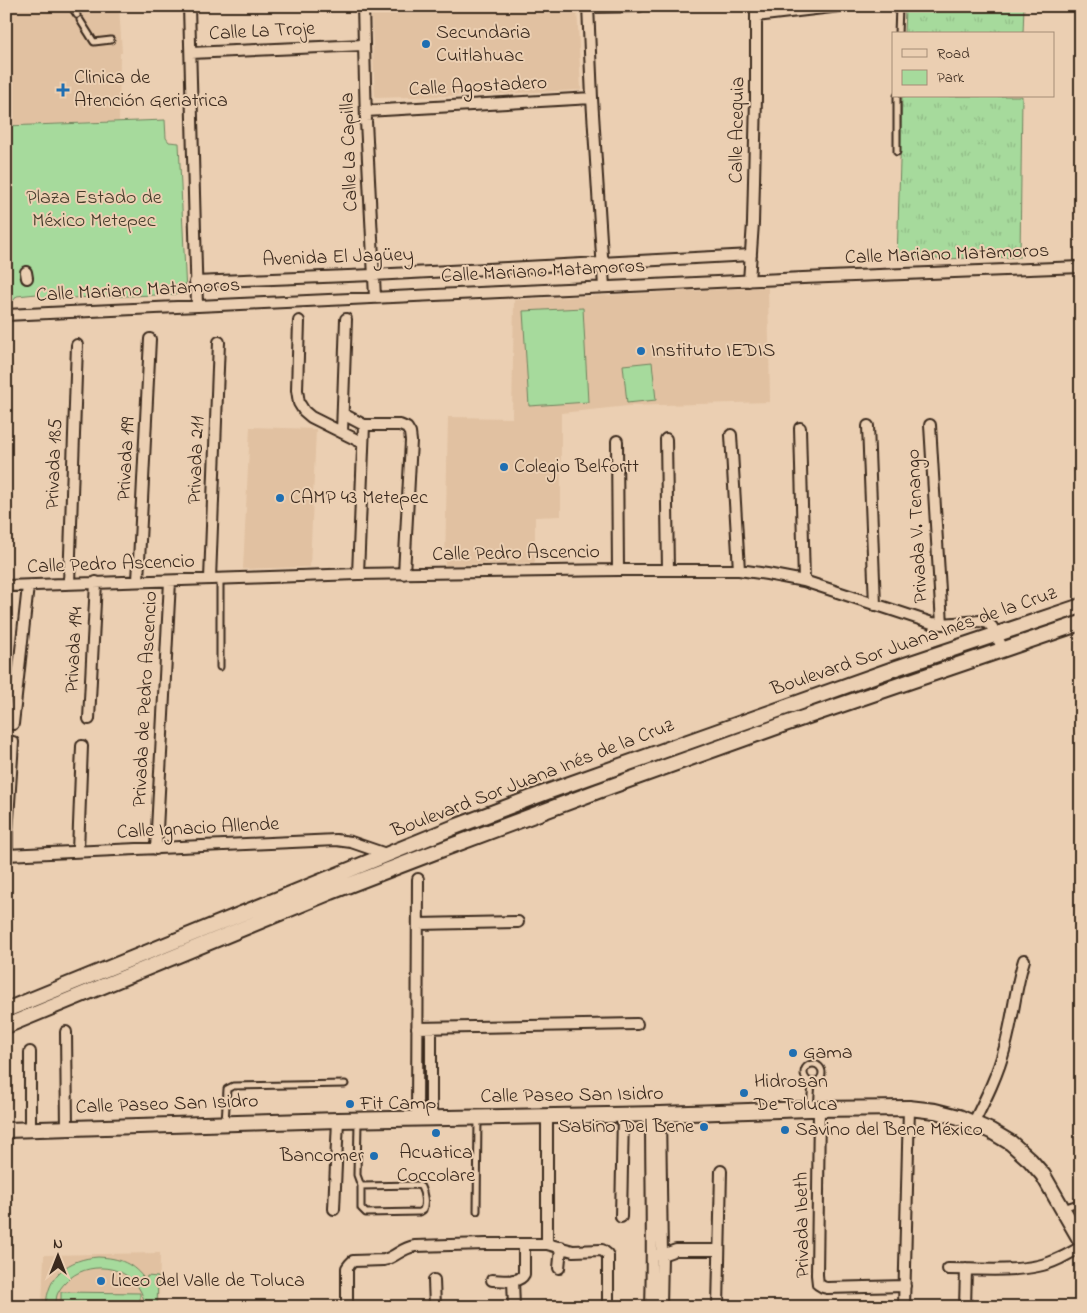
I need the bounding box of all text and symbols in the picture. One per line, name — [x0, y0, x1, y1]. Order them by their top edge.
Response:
street label: Calle La Troje — [208, 15, 316, 49]
place label: Secundaria Cuitlahuac — [436, 19, 531, 71]
legend — [892, 32, 1054, 98]
marker: Secundaria Cuitlahuac — [420, 38, 432, 50]
text: Road — [937, 43, 970, 65]
place label: Clinica de Atención Geriatrica — [74, 64, 228, 116]
text: Park — [937, 67, 965, 89]
street label: Calle Agostadero — [408, 69, 548, 106]
street label: Calle Acequia — [723, 76, 753, 184]
marker: Clinica de Atención Geriatrica — [56, 83, 70, 97]
street label: Calle La Capilla — [333, 92, 367, 212]
park label: Plaza Estado de México Metepec — [26, 184, 162, 236]
street label: Calle Mariano Matamoros — [844, 237, 1050, 273]
street label: Avenida El Jagüey — [262, 241, 414, 276]
street label: Calle Mariano Matamoros — [440, 252, 646, 292]
street label: Calle Mariano Matamoros — [35, 271, 241, 311]
place label: Instituto IEDIS — [651, 337, 775, 366]
marker: Instituto IEDIS — [635, 345, 647, 357]
street label: Privada 211 — [181, 415, 213, 505]
street label: Privada 199 — [110, 416, 144, 502]
street label: Privada 185 — [39, 418, 71, 510]
street label: Privada V. Tenango — [899, 448, 938, 604]
place label: Colegio Belfortt — [514, 453, 639, 483]
marker: Colegio Belfortt — [498, 461, 510, 473]
place label: CAMP 43 Metepec — [290, 484, 428, 513]
marker: CAMP 43 Metepec — [274, 492, 286, 504]
street label: Calle Pedro Ascencio — [432, 538, 600, 570]
street label: Calle Pedro Ascencio — [27, 548, 195, 582]
street label: Boulevard Sor Juana Inés de la Cruz — [766, 579, 1061, 705]
street label: Privada de Pedro Ascencio — [126, 590, 166, 808]
street label: Privada 194 — [58, 606, 92, 694]
street label: Boulevard Sor Juana Inés de la Cruz — [387, 711, 679, 847]
street label: Calle Ignacio Allende — [116, 810, 280, 849]
place label: Gama — [803, 1039, 853, 1068]
marker: Gama — [787, 1047, 799, 1059]
place label: Hidrosan De Toluca — [753, 1068, 838, 1120]
street label: Calle Paseo San Isidro — [480, 1080, 664, 1112]
street label: Calle Paseo San Isidro — [75, 1087, 259, 1123]
marker: Hidrosan De Toluca — [738, 1087, 750, 1099]
place label: Fit Camp — [359, 1090, 437, 1119]
marker: Fit Camp — [344, 1098, 356, 1110]
place label: Sabino Del Bene — [558, 1113, 694, 1142]
place label: Savino del Bene México — [795, 1116, 983, 1145]
marker: Sabino Del Bene — [698, 1121, 710, 1133]
marker: Savino del Bene México — [779, 1124, 791, 1136]
marker: Acuatica Coccolare — [430, 1127, 442, 1139]
place label: Acuatica Coccolare — [397, 1139, 475, 1191]
place label: Bancomer — [279, 1142, 365, 1171]
marker: Bancomer — [368, 1150, 380, 1162]
street label: Privada Ibeth — [788, 1172, 818, 1278]
north arrow — [32, 1230, 82, 1280]
text: N — [53, 1234, 63, 1255]
place label: Liceo del Valle de Toluca — [111, 1267, 305, 1296]
marker: Liceo del Valle de Toluca — [95, 1275, 107, 1287]

